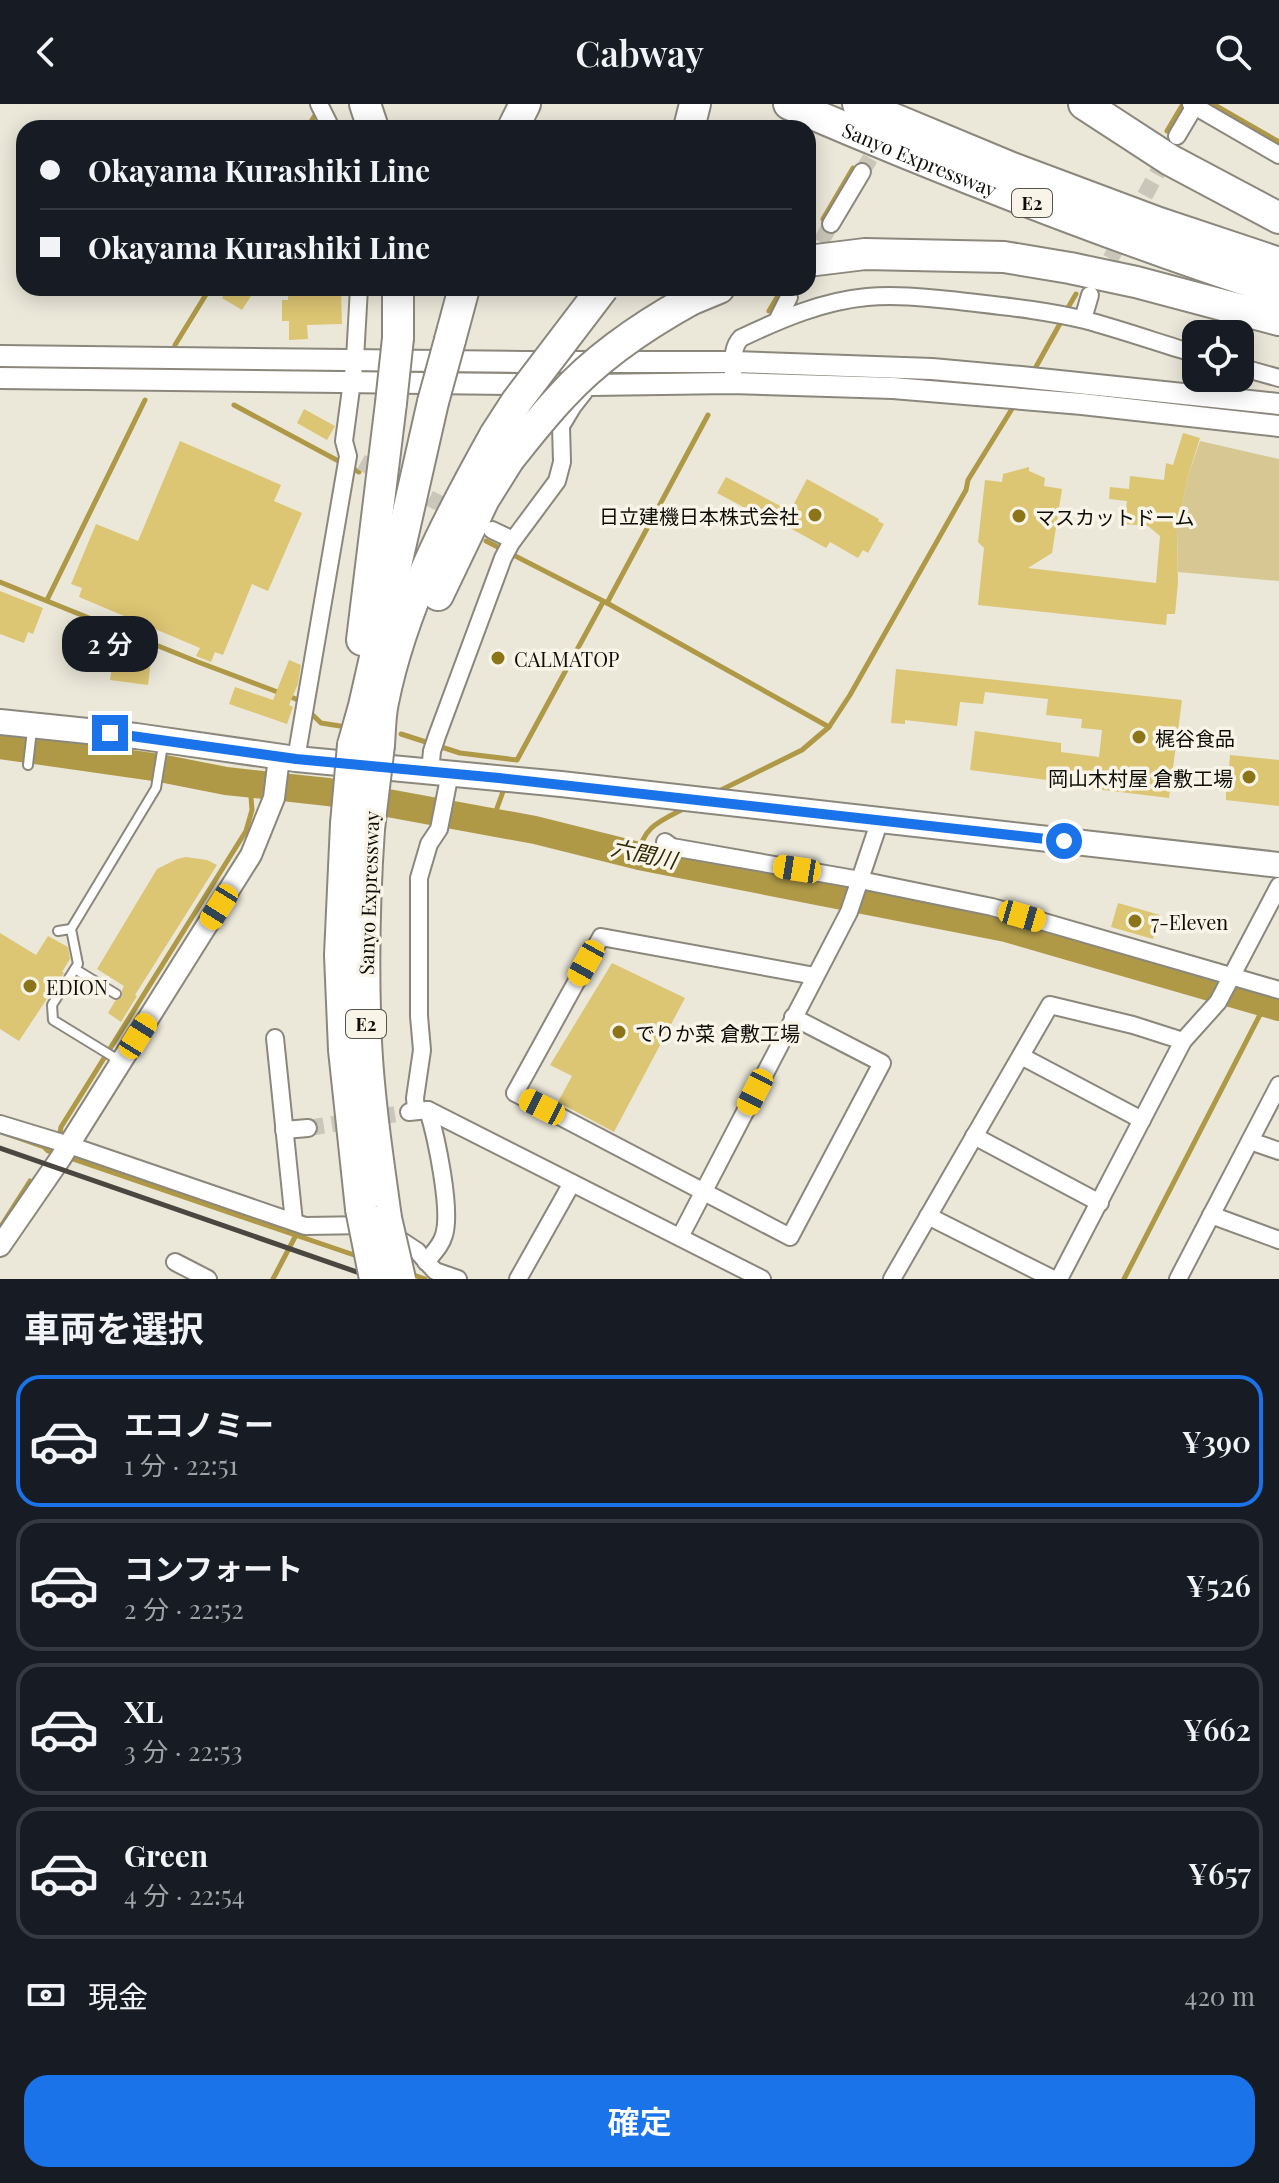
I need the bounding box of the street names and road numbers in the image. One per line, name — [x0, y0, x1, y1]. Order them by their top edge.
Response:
street label: Sanyo Expressway — [839, 115, 1001, 202]
road number: E2 — [1012, 189, 1052, 217]
street label: Sanyo Expressway — [352, 810, 384, 976]
road number: E2 — [346, 1010, 386, 1038]

